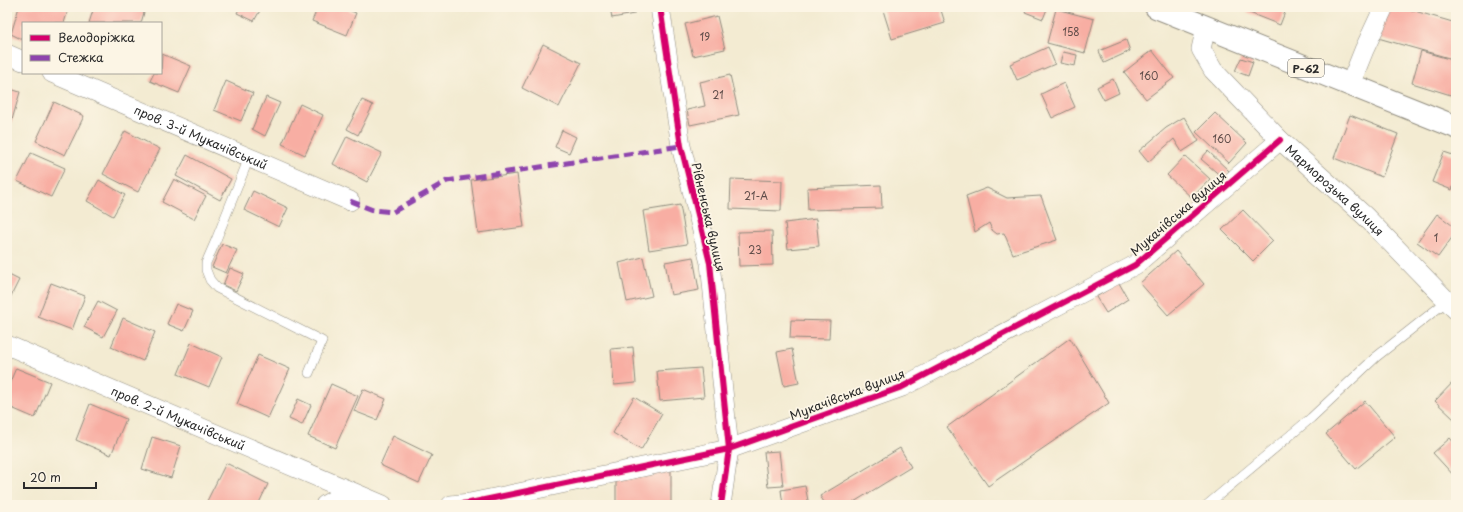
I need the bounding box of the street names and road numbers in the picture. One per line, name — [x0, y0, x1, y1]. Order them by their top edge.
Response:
road number: Р-62 — [1288, 59, 1324, 77]
street label: пров. 3-й Мукачівський — [131, 100, 270, 174]
street label: Марморозька вулиця — [1282, 140, 1388, 240]
street label: Рівненська вулиця — [688, 161, 730, 273]
street label: Мукачівська вулиця — [1126, 166, 1230, 260]
street label: Мукачівська вулиця — [787, 364, 907, 424]
street label: пров. 2-й Мукачівський — [108, 381, 248, 454]

